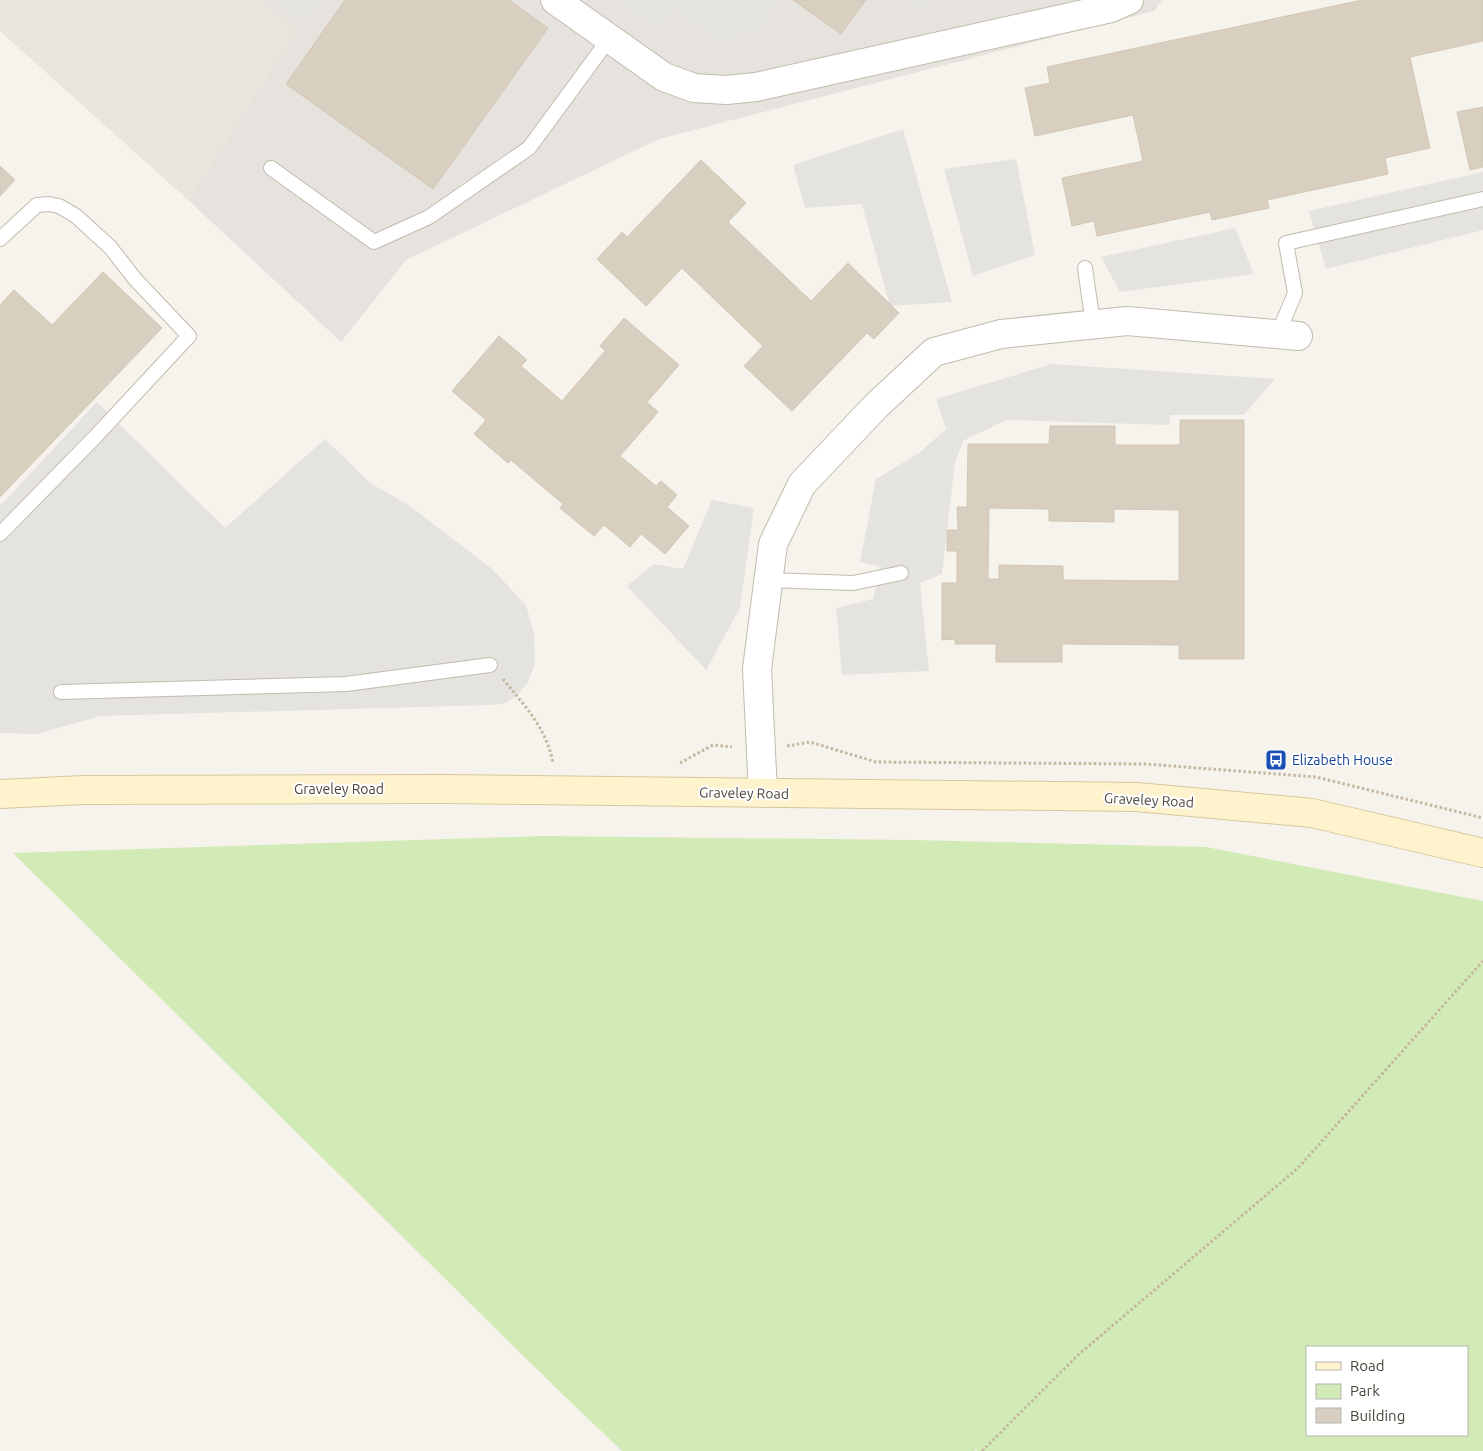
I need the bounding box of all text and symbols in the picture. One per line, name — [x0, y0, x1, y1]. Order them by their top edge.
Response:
bus stop icon: Elizabeth House — [1264, 748, 1288, 772]
place label: Elizabeth House — [1292, 752, 1393, 768]
street label: Graveley Road — [294, 781, 384, 797]
street label: Graveley Road — [699, 784, 789, 802]
street label: Graveley Road — [1104, 790, 1194, 810]
legend — [1306, 1346, 1468, 1436]
text: Road — [1350, 1357, 1385, 1374]
text: Park — [1350, 1382, 1380, 1399]
text: Building — [1350, 1407, 1405, 1424]

